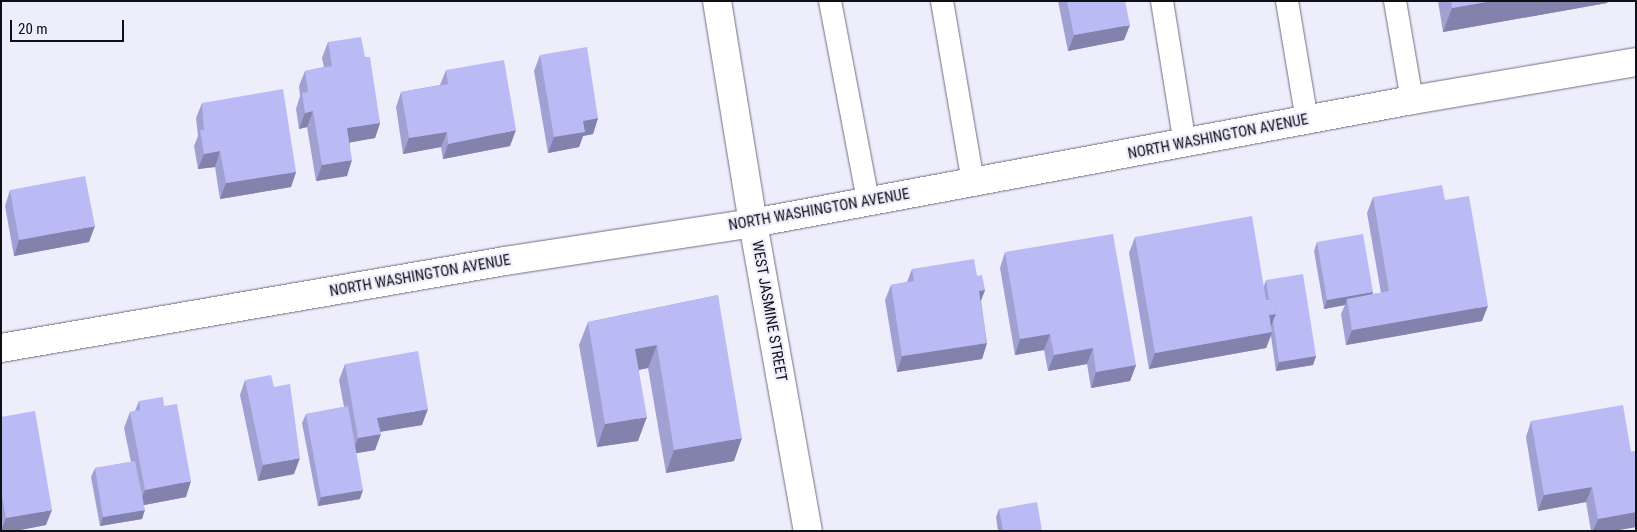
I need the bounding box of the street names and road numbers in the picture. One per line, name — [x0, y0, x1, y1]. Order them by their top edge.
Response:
street label: NORTH WASHINGTON AVENUE — [1126, 111, 1310, 163]
street label: NORTH WASHINGTON AVENUE — [727, 185, 911, 235]
street label: WEST JASMINE STREET — [748, 239, 790, 383]
street label: NORTH WASHINGTON AVENUE — [328, 251, 512, 301]

